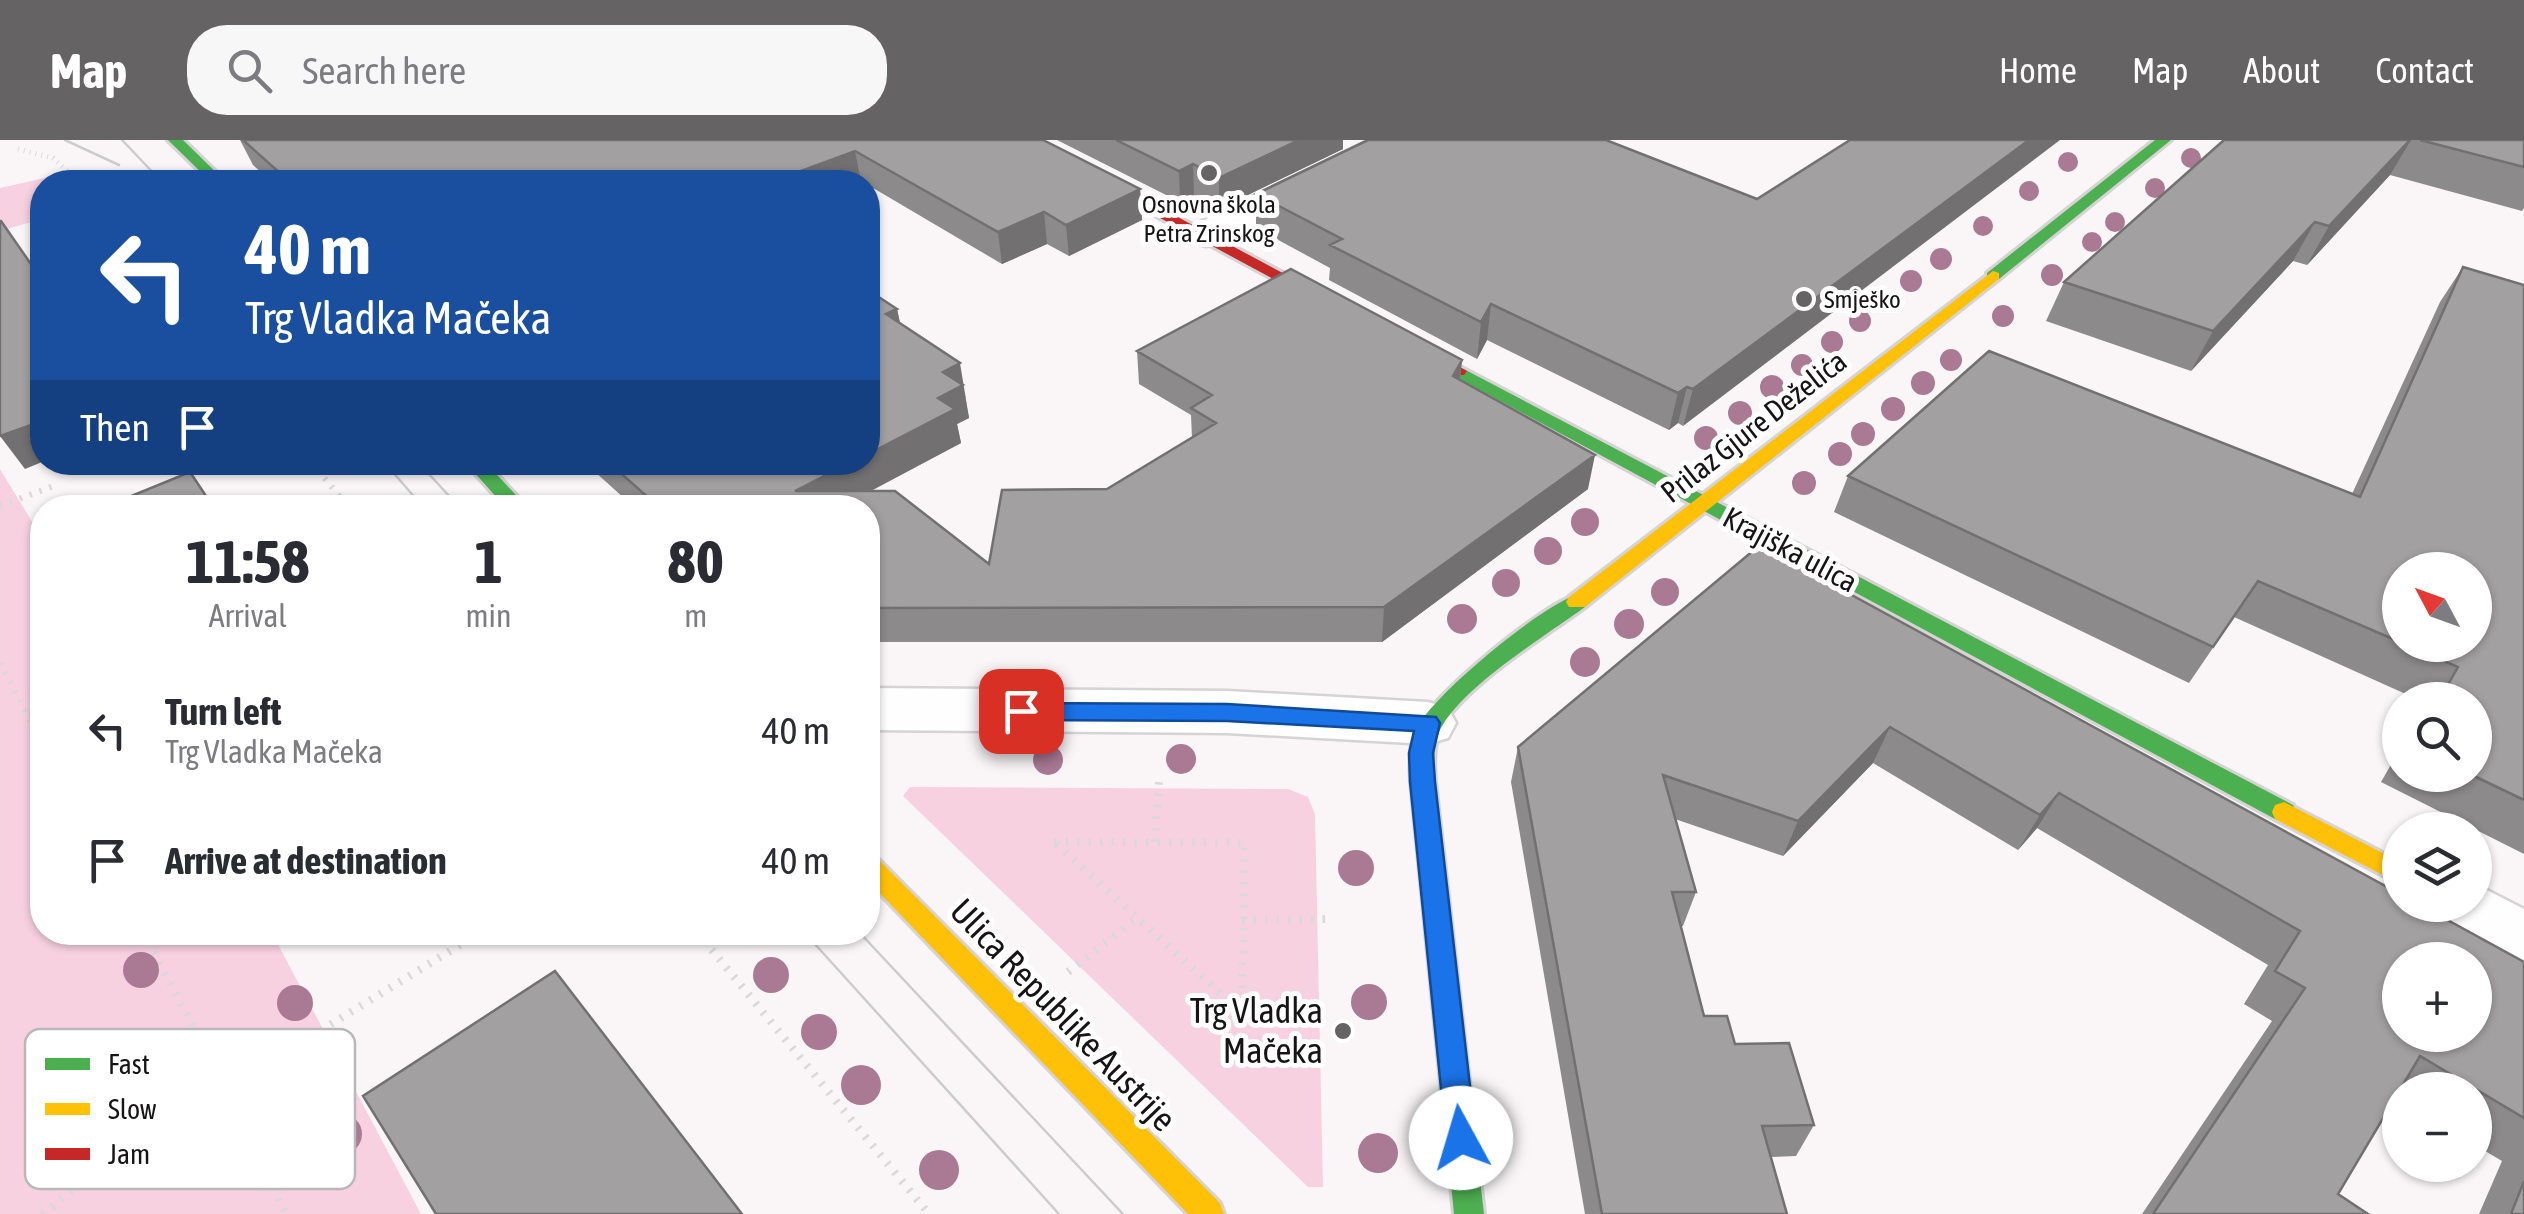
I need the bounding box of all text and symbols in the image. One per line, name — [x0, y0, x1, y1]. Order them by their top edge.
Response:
search box — [187, 25, 887, 115]
text: Map — [50, 43, 127, 98]
icon: search — [222, 43, 277, 98]
text: Search here — [302, 49, 466, 92]
text: Home — [1999, 50, 2077, 90]
text: Map — [2132, 50, 2188, 90]
text: About — [2243, 50, 2320, 90]
text: Contact — [2375, 50, 2474, 90]
marker: Osnovna škola Petra Zrinskog — [1198, 162, 1220, 184]
place label: Osnovna škola Petra Zrinskog — [1142, 190, 1276, 247]
text: 40 m — [245, 209, 371, 289]
icon: left — [80, 210, 210, 340]
place label: Smješko — [1824, 285, 1901, 313]
marker: Smješko — [1793, 288, 1815, 310]
text: Trg Vladka Mačeka — [245, 292, 552, 344]
street label: Prilaz Gjure Deželića — [1654, 343, 1853, 509]
icon: arrive — [170, 400, 225, 455]
text: Then — [80, 406, 150, 449]
street label: Krajiška ulica — [1718, 500, 1863, 599]
text: 11:58 — [186, 527, 310, 596]
text: 1 — [474, 527, 503, 596]
text: 80 — [668, 527, 724, 596]
north arrow — [2382, 552, 2492, 662]
map controls — [2382, 552, 2492, 1182]
text: Arrival — [209, 597, 287, 634]
text: min — [466, 597, 512, 634]
text: m — [684, 597, 707, 634]
pin — [979, 669, 1064, 754]
button: search — [2382, 682, 2492, 792]
icon: arrive — [994, 684, 1049, 739]
text: Turn left — [165, 690, 281, 733]
icon: left — [80, 703, 135, 758]
text: 40 m — [762, 709, 830, 752]
text: Trg Vladka Mačeka — [165, 733, 383, 770]
button: layers — [2382, 812, 2492, 922]
icon: arrive — [80, 833, 135, 888]
text: Arrive at destination — [165, 839, 447, 882]
text: 40 m — [762, 839, 830, 882]
street label: Ulica Republike Austrije — [943, 890, 1185, 1139]
button: + — [2382, 942, 2492, 1052]
place label: Trg Vladka Mačeka — [1190, 990, 1323, 1070]
marker: Trg Vladka Mačeka — [1332, 1020, 1354, 1042]
legend — [25, 1029, 355, 1189]
text: Fast — [108, 1048, 150, 1080]
button: − — [2382, 1072, 2492, 1182]
position arrow — [1409, 1086, 1513, 1190]
text: Slow — [108, 1093, 157, 1125]
text: Jam — [108, 1138, 150, 1170]

